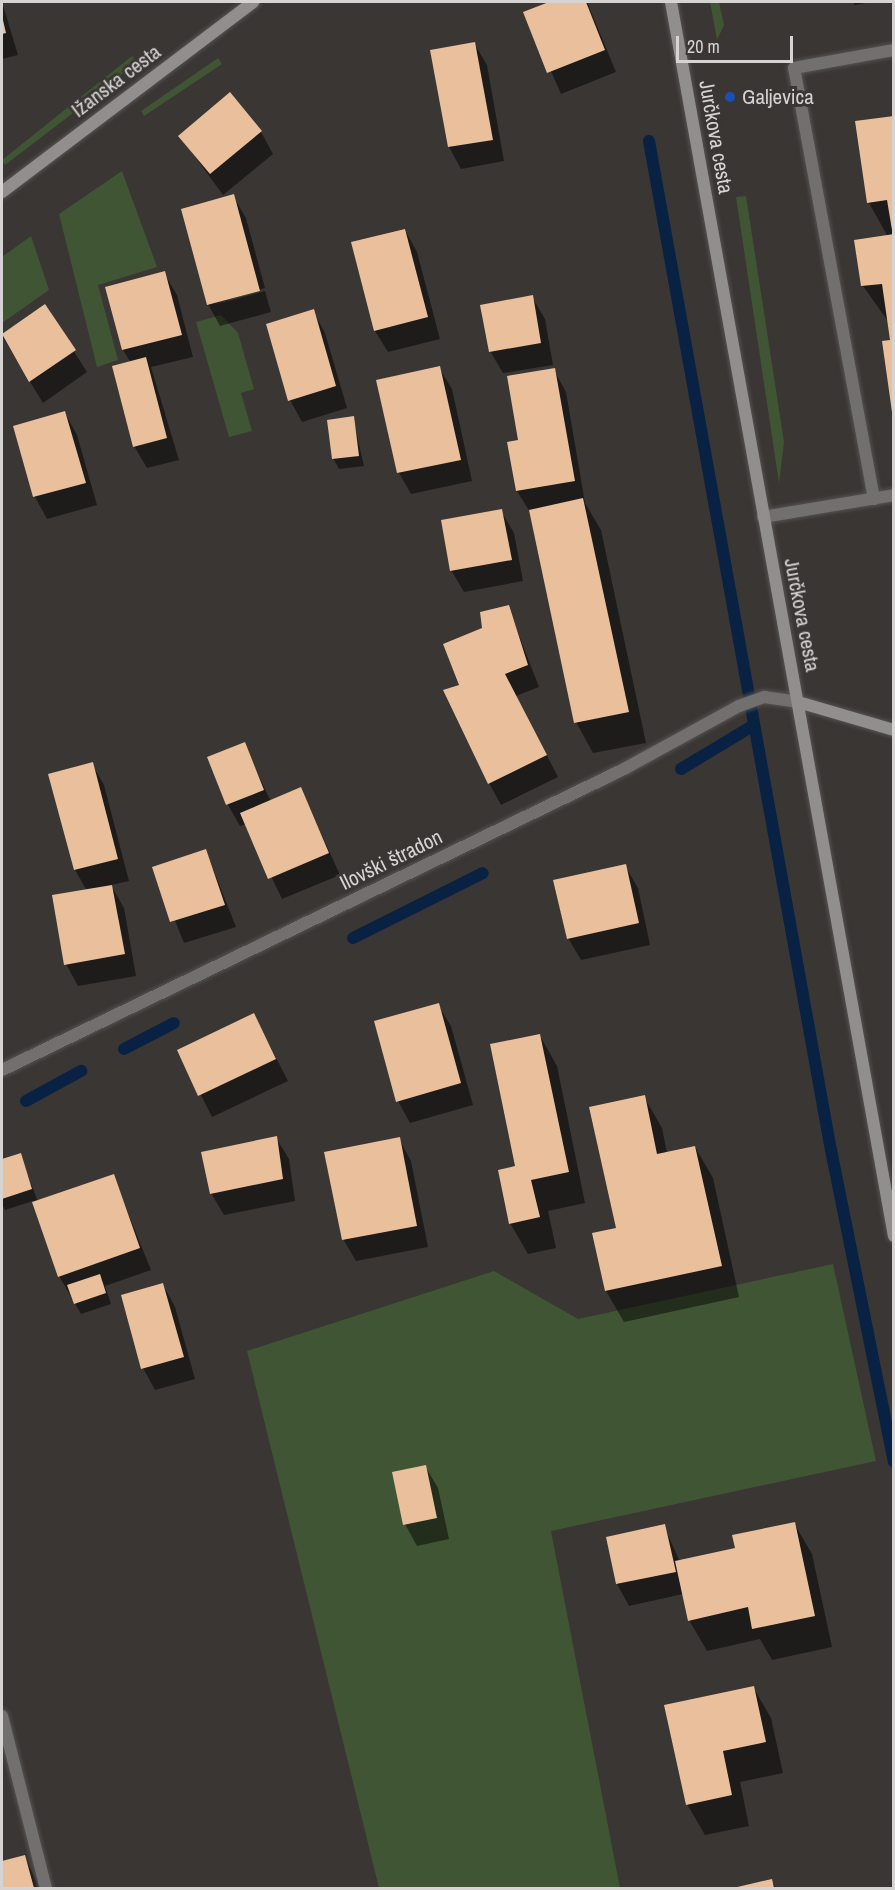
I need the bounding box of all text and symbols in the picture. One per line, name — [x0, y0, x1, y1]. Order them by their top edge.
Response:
scale bar — [679, 24, 796, 62]
text: 20 m — [687, 34, 720, 59]
street label: Ižanska cesta — [66, 39, 166, 123]
street label: Jurčkova cesta — [694, 78, 738, 196]
place label: Galjevica — [742, 84, 814, 110]
marker: Galjevica — [723, 90, 737, 104]
street label: Jurčkova cesta — [779, 556, 825, 674]
street label: Ilovški štradon — [336, 824, 446, 896]

